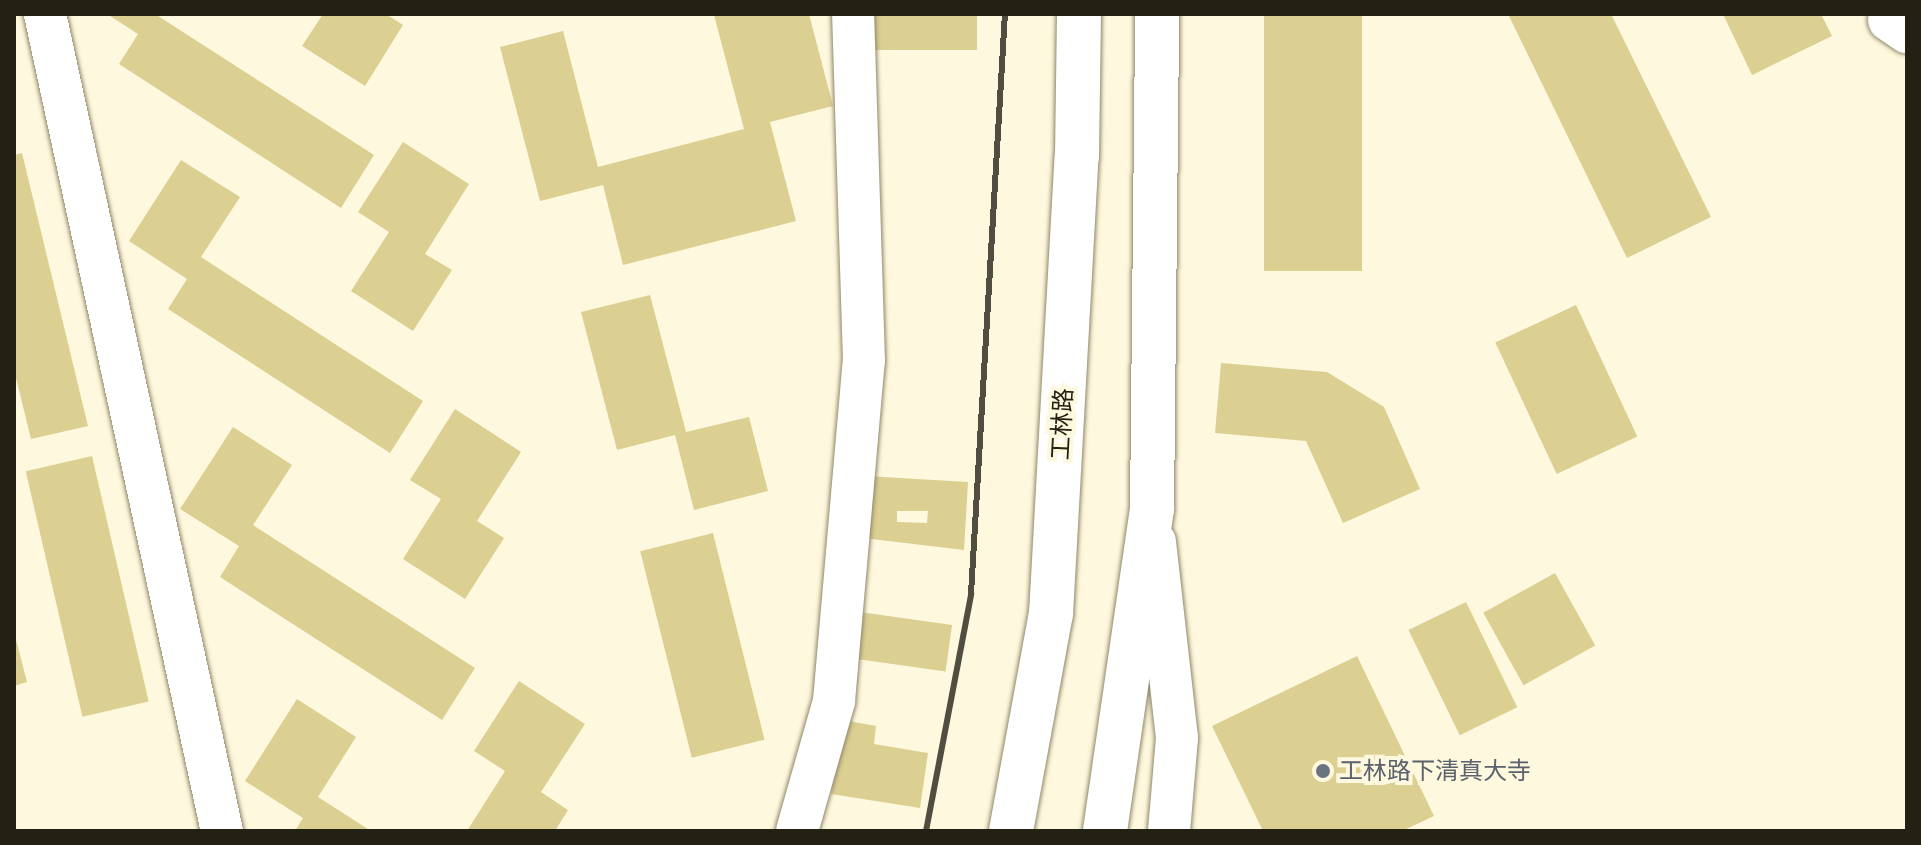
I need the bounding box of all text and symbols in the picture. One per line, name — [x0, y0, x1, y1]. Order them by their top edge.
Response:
street label: 工林路 — [1046, 387, 1078, 461]
place label: 工林路下清真大寺 — [1339, 757, 1531, 785]
marker: 工林路下清真大寺 — [1314, 762, 1332, 780]

